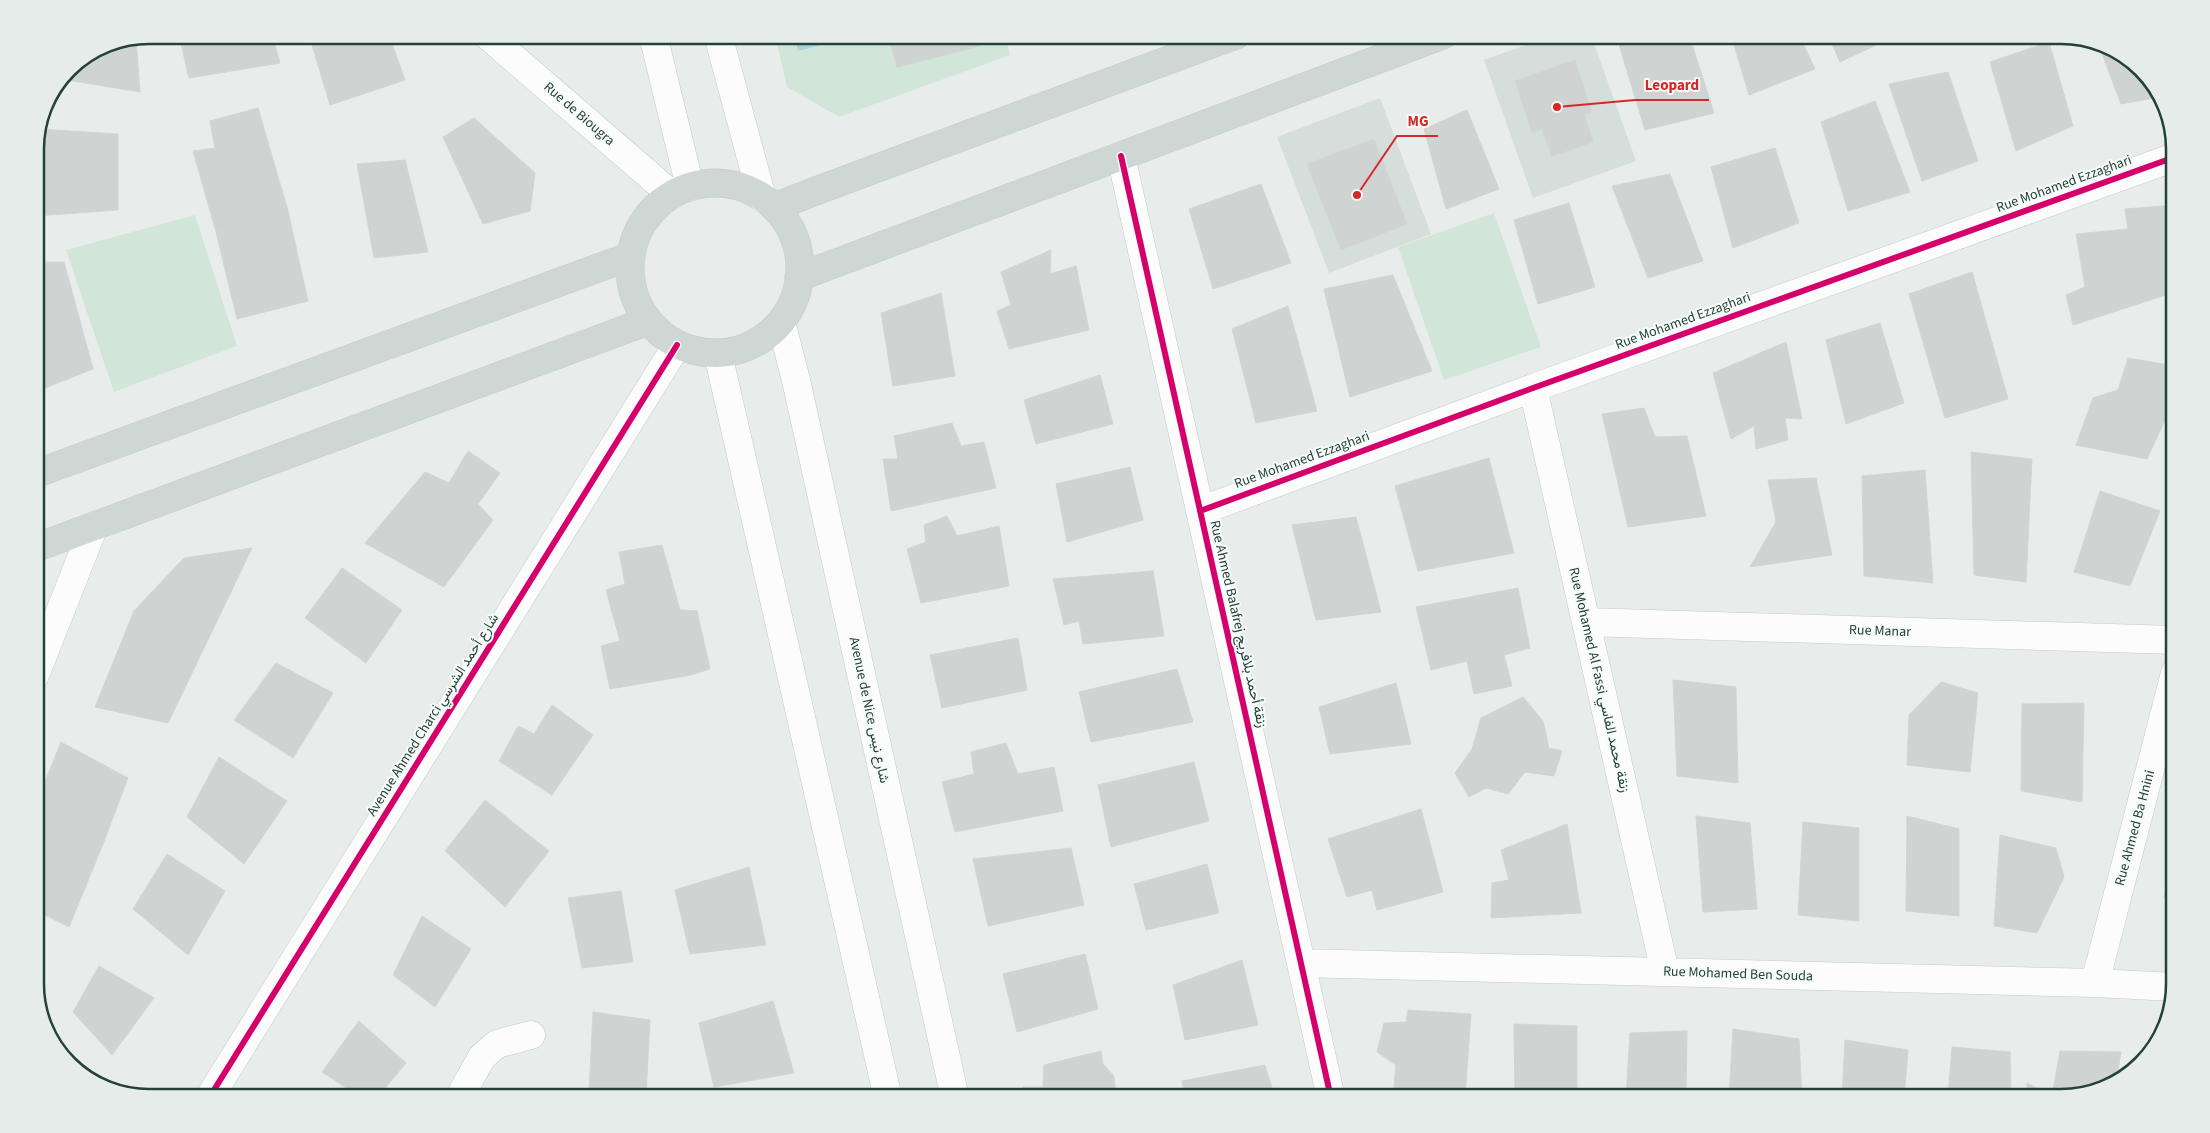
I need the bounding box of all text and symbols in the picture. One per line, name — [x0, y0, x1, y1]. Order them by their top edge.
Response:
callout: Leopard — [1635, 70, 1709, 100]
text: Leopard — [1645, 75, 1699, 96]
street label: Rue de Biougra — [539, 77, 619, 151]
callout: MG — [1397, 106, 1438, 136]
text: MG — [1407, 111, 1429, 132]
street label: Rue Mohamed Ezzaghari — [1993, 150, 2135, 218]
street label: Rue Mohamed Ezzaghari — [1612, 287, 1754, 355]
street label: Rue Mohamed Ezzaghari — [1231, 426, 1373, 494]
street label: Rue Ahmed Balafrej زنقة أحمد بلافريج — [1204, 518, 1272, 730]
street label: Rue Mohamed Al Fassi زنقة محمد الفاسي — [1562, 565, 1635, 795]
street label: Avenue Ahmed Charci شارع أحمد الشرسي — [362, 610, 505, 821]
street label: Rue Manar — [1849, 620, 1912, 642]
street label: Avenue de Nice شارع نيس — [844, 635, 894, 785]
street label: Rue Ahmed Ba Hnini — [2110, 768, 2160, 888]
street label: Rue Mohamed Ben Souda — [1663, 961, 1813, 987]

